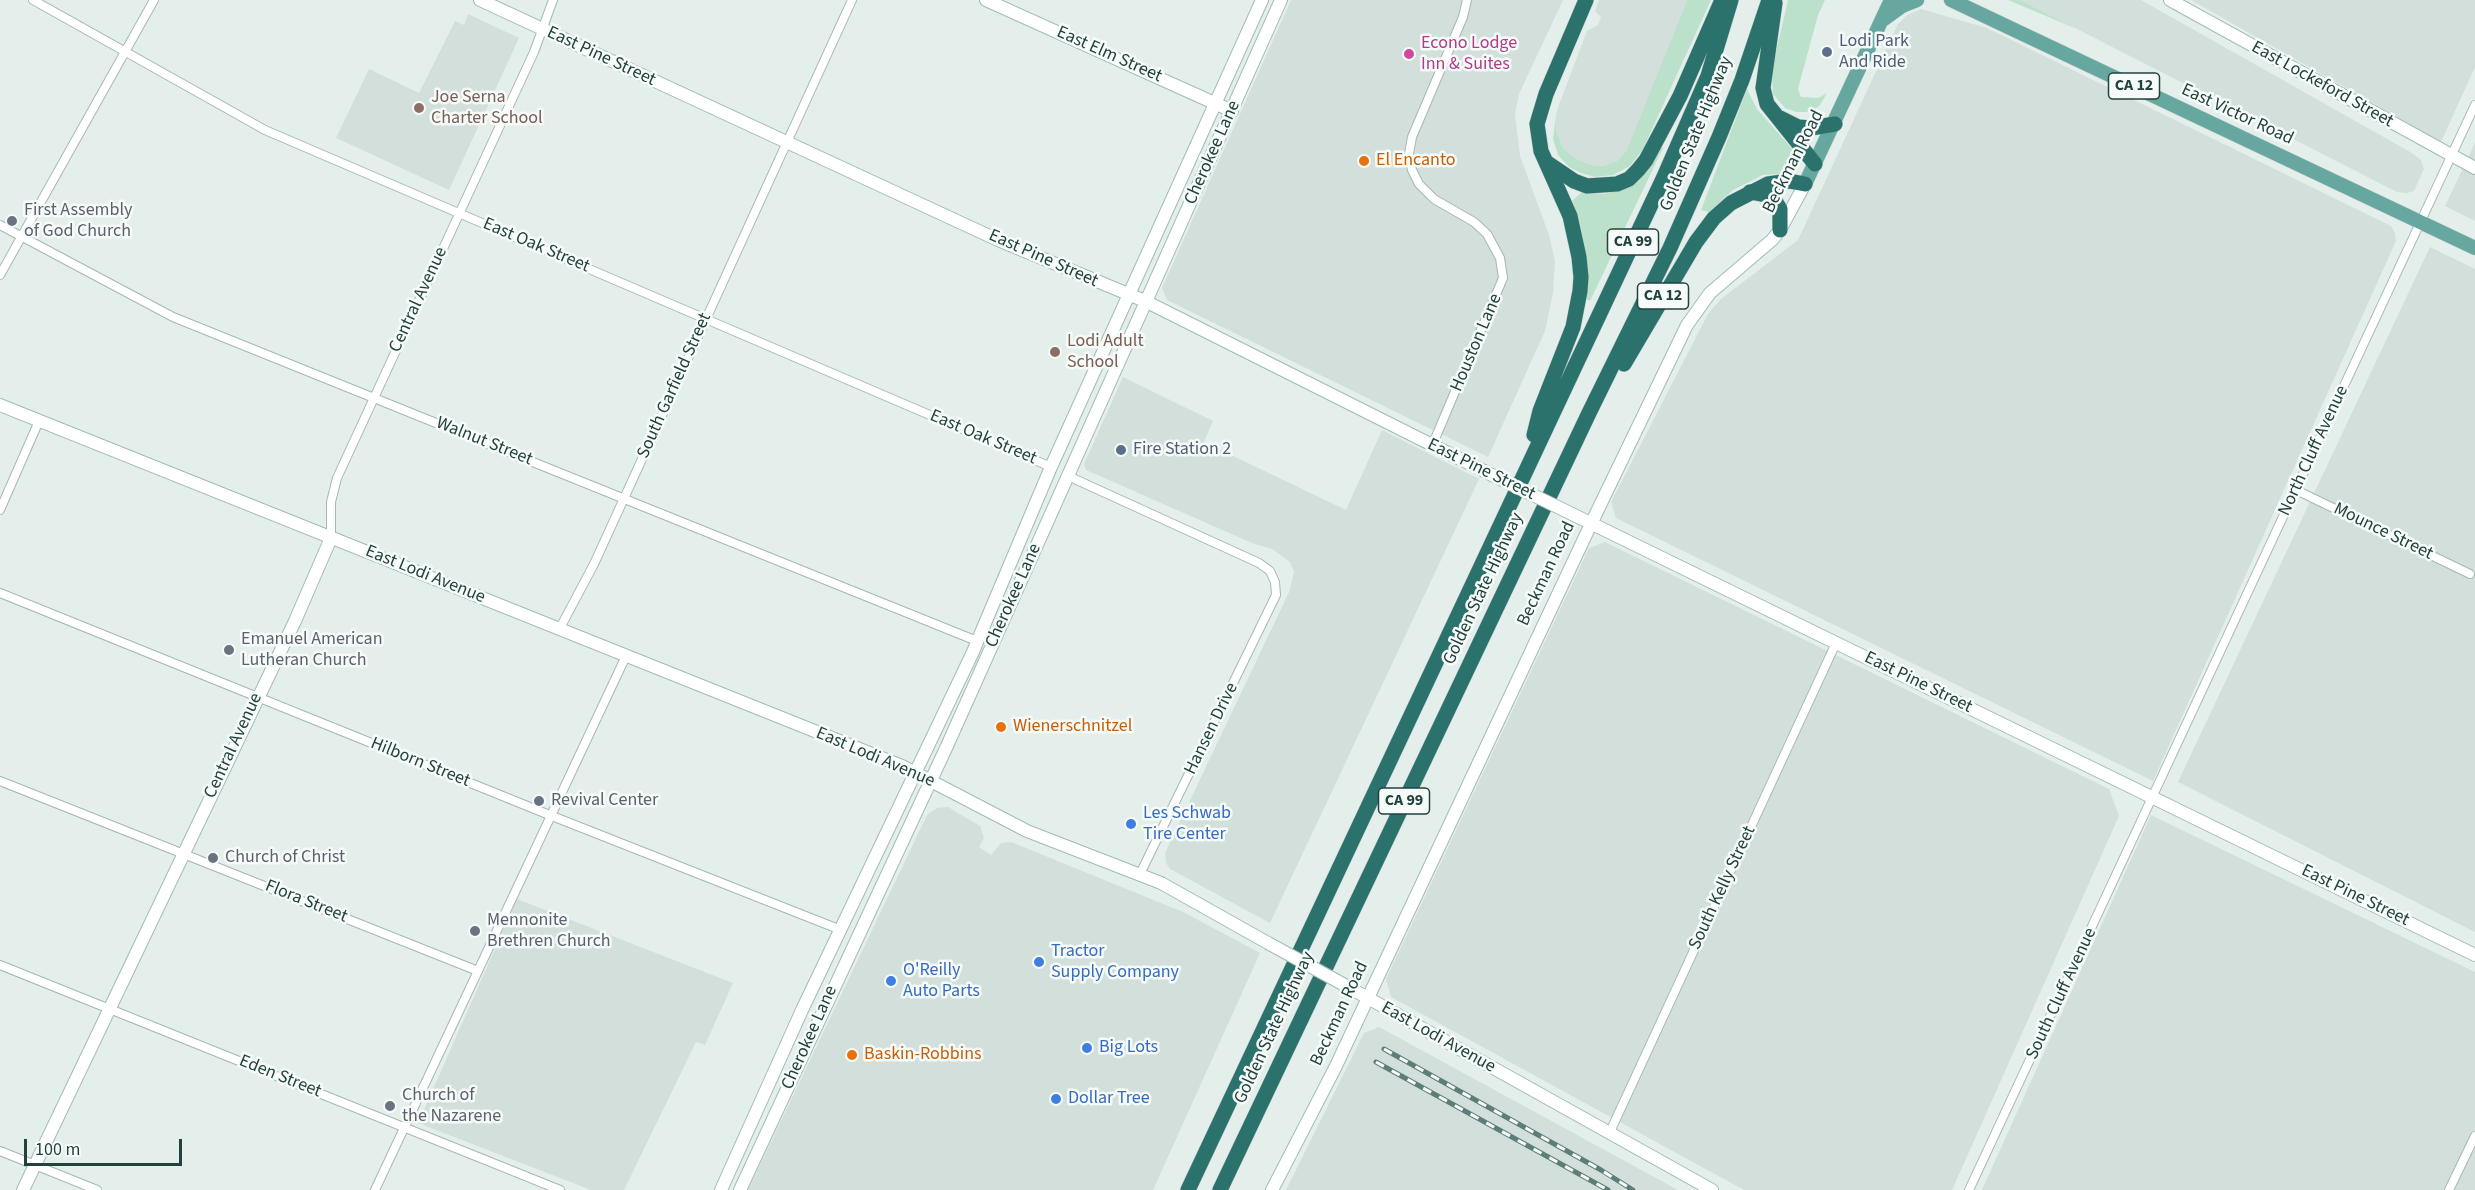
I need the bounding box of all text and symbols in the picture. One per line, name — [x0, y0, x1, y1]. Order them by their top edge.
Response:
street label: East Pine Street — [543, 22, 659, 92]
street label: East Elm Street — [1053, 22, 1165, 88]
place label: Lodi Park And Ride — [1839, 31, 1909, 74]
place label: Econo Lodge Inn & Suites — [1421, 33, 1517, 76]
street label: East Lockeford Street — [2247, 37, 2397, 133]
marker: Lodi Park And Ride — [1820, 45, 1834, 59]
marker: Econo Lodge Inn & Suites — [1402, 47, 1416, 61]
street label: Golden State Highway — [1656, 53, 1738, 215]
road number: CA 12 — [2108, 73, 2160, 99]
street label: East Victor Road — [2178, 80, 2296, 150]
place label: Joe Serna Charter School — [431, 87, 543, 130]
street label: Cherokee Lane — [1180, 98, 1246, 208]
marker: Joe Serna Charter School — [412, 101, 426, 115]
street label: Beckman Road — [1759, 107, 1829, 217]
place label: El Encanto — [1376, 150, 1456, 172]
marker: El Encanto — [1357, 154, 1371, 168]
place label: First Assembly of God Church — [24, 200, 132, 242]
marker: First Assembly of God Church — [5, 214, 19, 228]
street label: East Oak Street — [479, 214, 593, 278]
street label: East Pine Street — [985, 225, 1101, 293]
road number: CA 99 — [1608, 229, 1658, 255]
street label: Central Avenue — [385, 244, 453, 356]
road number: CA 12 — [1638, 283, 1688, 309]
street label: Houston Lane — [1447, 291, 1507, 395]
street label: South Garfield Street — [633, 310, 717, 462]
place label: Lodi Adult School — [1067, 331, 1144, 374]
marker: Lodi Adult School — [1048, 345, 1062, 359]
street label: North Cluff Avenue — [2274, 382, 2354, 520]
street label: East Oak Street — [926, 406, 1040, 470]
street label: Walnut Street — [433, 413, 535, 471]
street label: East Pine Street — [1423, 435, 1539, 505]
place label: Fire Station 2 — [1133, 439, 1231, 461]
marker: Fire Station 2 — [1114, 443, 1128, 457]
street label: Mounce Street — [2330, 499, 2436, 565]
street label: Golden State Highway — [1439, 510, 1529, 668]
street label: Beckman Road — [1513, 518, 1581, 630]
street label: East Lodi Avenue — [362, 541, 488, 609]
street label: Cherokee Lane — [981, 541, 1047, 651]
place label: Emanuel American Lutheran Church — [241, 629, 382, 672]
marker: Emanuel American Lutheran Church — [222, 643, 236, 657]
street label: East Pine Street — [1860, 648, 1976, 718]
street label: Hansen Drive — [1180, 680, 1244, 778]
street label: Central Avenue — [200, 690, 268, 802]
place label: Wienerschnitzel — [1013, 716, 1132, 738]
marker: Wienerschnitzel — [994, 720, 1008, 734]
street label: East Lodi Avenue — [812, 723, 938, 793]
street label: Hilborn Street — [367, 733, 473, 793]
road number: CA 99 — [1378, 788, 1430, 814]
place label: Revival Center — [551, 790, 658, 812]
marker: Revival Center — [532, 794, 546, 808]
place label: Les Schwab Tire Center — [1143, 803, 1231, 846]
marker: Les Schwab Tire Center — [1124, 817, 1138, 831]
street label: South Kelly Street — [1685, 823, 1761, 953]
place label: Church of Christ — [225, 847, 345, 869]
marker: Church of Christ — [206, 851, 220, 865]
street label: East Pine Street — [2297, 861, 2413, 931]
street label: Flora Street — [262, 876, 350, 928]
place label: Mennonite Brethren Church — [487, 910, 611, 952]
marker: Mennonite Brethren Church — [468, 924, 482, 938]
street label: South Cluff Avenue — [2022, 925, 2102, 1063]
place label: Tractor Supply Company — [1051, 941, 1179, 984]
street label: Golden State Highway — [1230, 949, 1320, 1107]
marker: Tractor Supply Company — [1032, 955, 1046, 969]
street label: Beckman Road — [1306, 958, 1374, 1070]
place label: O'Reilly Auto Parts — [903, 960, 980, 1002]
marker: O'Reilly Auto Parts — [884, 974, 898, 988]
street label: Cherokee Lane — [777, 983, 843, 1093]
street label: East Lodi Avenue — [1377, 998, 1499, 1078]
place label: Big Lots — [1099, 1037, 1158, 1059]
marker: Big Lots — [1080, 1041, 1094, 1055]
place label: Baskin-Robbins — [864, 1044, 982, 1066]
marker: Baskin-Robbins — [845, 1048, 859, 1062]
street label: Eden Street — [236, 1051, 324, 1103]
place label: Church of the Nazarene — [402, 1085, 501, 1128]
place label: Dollar Tree — [1068, 1088, 1150, 1110]
marker: Dollar Tree — [1049, 1092, 1063, 1106]
marker: Church of the Nazarene — [383, 1099, 397, 1113]
scale bar — [27, 1127, 184, 1165]
text: 100 m — [35, 1137, 80, 1162]

